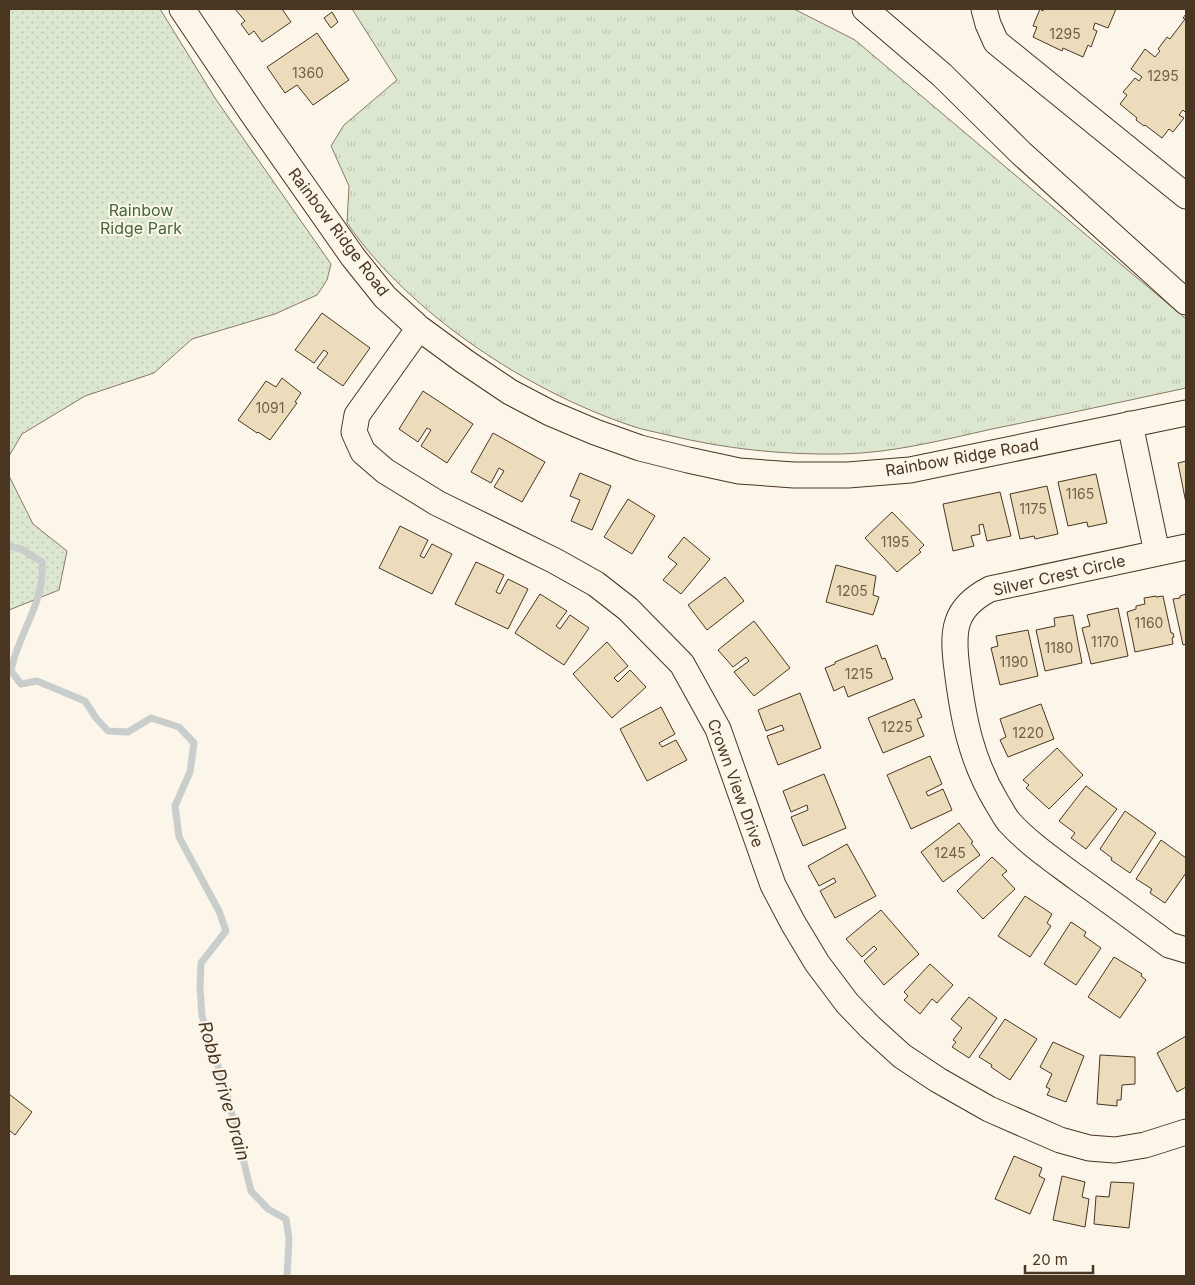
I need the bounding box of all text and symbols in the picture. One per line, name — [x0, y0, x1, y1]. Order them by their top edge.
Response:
house number: 1295 — [1049, 25, 1081, 42]
house number: 1360 — [292, 64, 324, 81]
house number: 1295 — [1147, 67, 1179, 84]
street label: Rainbow Ridge Road — [284, 164, 394, 300]
park label: Rainbow Ridge Park — [100, 200, 182, 238]
house number: 1091 — [256, 399, 284, 416]
street label: Rainbow Ridge Road — [884, 434, 1040, 480]
house number: 1165 — [1066, 485, 1094, 502]
house number: 1175 — [1019, 500, 1047, 517]
house number: 1195 — [881, 533, 909, 550]
street label: Silver Crest Circle — [991, 550, 1127, 600]
house number: 1205 — [836, 582, 868, 599]
house number: 1160 — [1135, 614, 1163, 631]
house number: 1170 — [1091, 633, 1119, 650]
house number: 1180 — [1045, 639, 1073, 656]
house number: 1190 — [1000, 653, 1028, 670]
house number: 1215 — [845, 665, 873, 682]
street label: Crown View Drive — [704, 716, 768, 850]
house number: 1225 — [881, 718, 913, 735]
house number: 1220 — [1012, 724, 1044, 741]
house number: 1245 — [934, 844, 966, 861]
water label: Robb Drive Drain — [194, 1019, 254, 1163]
scale bar — [1025, 1242, 1092, 1274]
text: 20 m — [1032, 1250, 1068, 1269]

